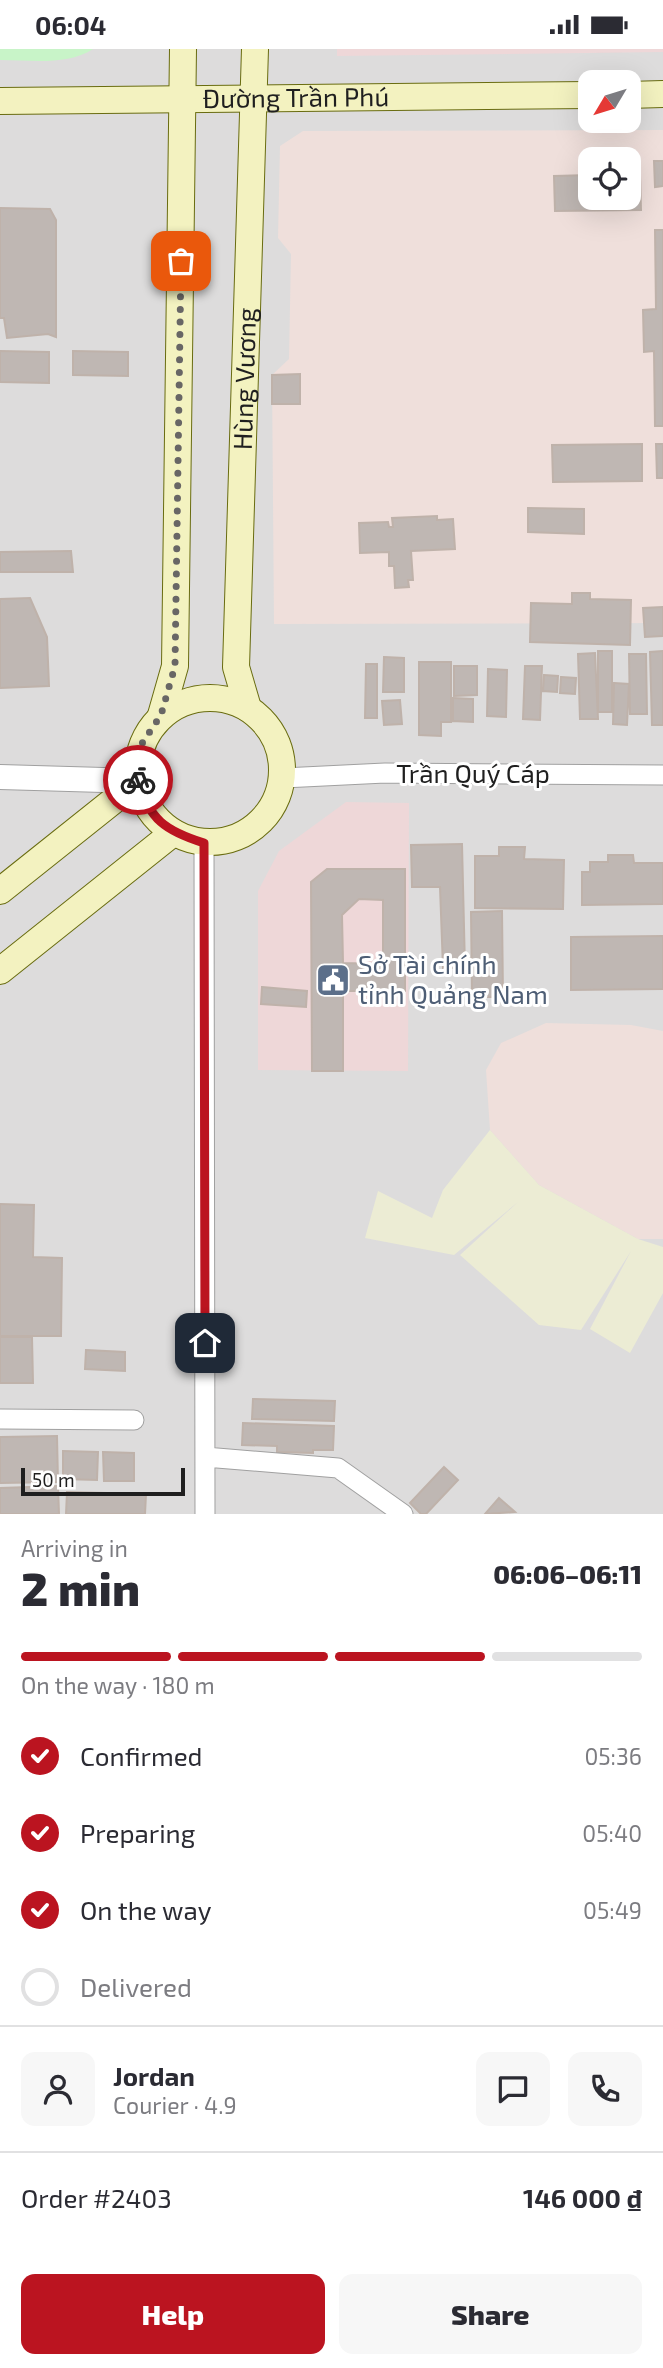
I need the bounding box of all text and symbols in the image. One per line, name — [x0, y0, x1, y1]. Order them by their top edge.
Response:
text: 06:04 — [35, 9, 106, 40]
north arrow — [578, 70, 640, 133]
map controls — [578, 70, 641, 210]
street label: Đường Trần Phú — [203, 80, 389, 113]
button: locate — [578, 147, 641, 210]
pin — [151, 231, 211, 291]
icon: bag — [162, 242, 200, 280]
street label: Hùng Vương — [226, 307, 261, 450]
courier — [103, 745, 173, 815]
street label: Trần Quý Cáp — [396, 757, 550, 788]
icon: bike — [119, 761, 157, 799]
place label: Sở Tài chính tỉnh Quảng Nam — [358, 948, 548, 1009]
public building icon: Sở Tài chính tỉnh Quảng Nam — [314, 961, 352, 999]
pin — [175, 1313, 235, 1373]
icon: home — [186, 1324, 224, 1362]
scale bar — [21, 1465, 186, 1497]
text: 50 m — [32, 1468, 75, 1491]
text: Arriving in — [21, 1534, 128, 1562]
text: 06:06–06:11 — [493, 1558, 642, 1589]
text: 2 min — [21, 1560, 140, 1615]
text: On the way · 180 m — [21, 1671, 215, 1699]
icon: check — [21, 1737, 59, 1775]
text: Confirmed — [80, 1740, 203, 1771]
text: 05:36 — [584, 1742, 642, 1770]
icon: check — [21, 1814, 59, 1852]
text: Preparing — [80, 1817, 195, 1848]
text: 05:40 — [582, 1819, 642, 1847]
icon: check — [21, 1891, 59, 1929]
text: On the way — [80, 1894, 211, 1925]
text: 05:49 — [583, 1896, 642, 1924]
text: Delivered — [80, 1971, 192, 2002]
button: person — [21, 2052, 95, 2126]
button: chat — [476, 2052, 550, 2126]
button: phone — [568, 2052, 642, 2126]
text: Jordan — [113, 2060, 195, 2091]
text: Courier · 4.9 — [113, 2091, 237, 2119]
text: Order #2403 — [21, 2182, 172, 2213]
text: 146 000 ₫ — [523, 2182, 642, 2213]
button: Help — [21, 2274, 325, 2354]
button: Share — [339, 2274, 642, 2354]

